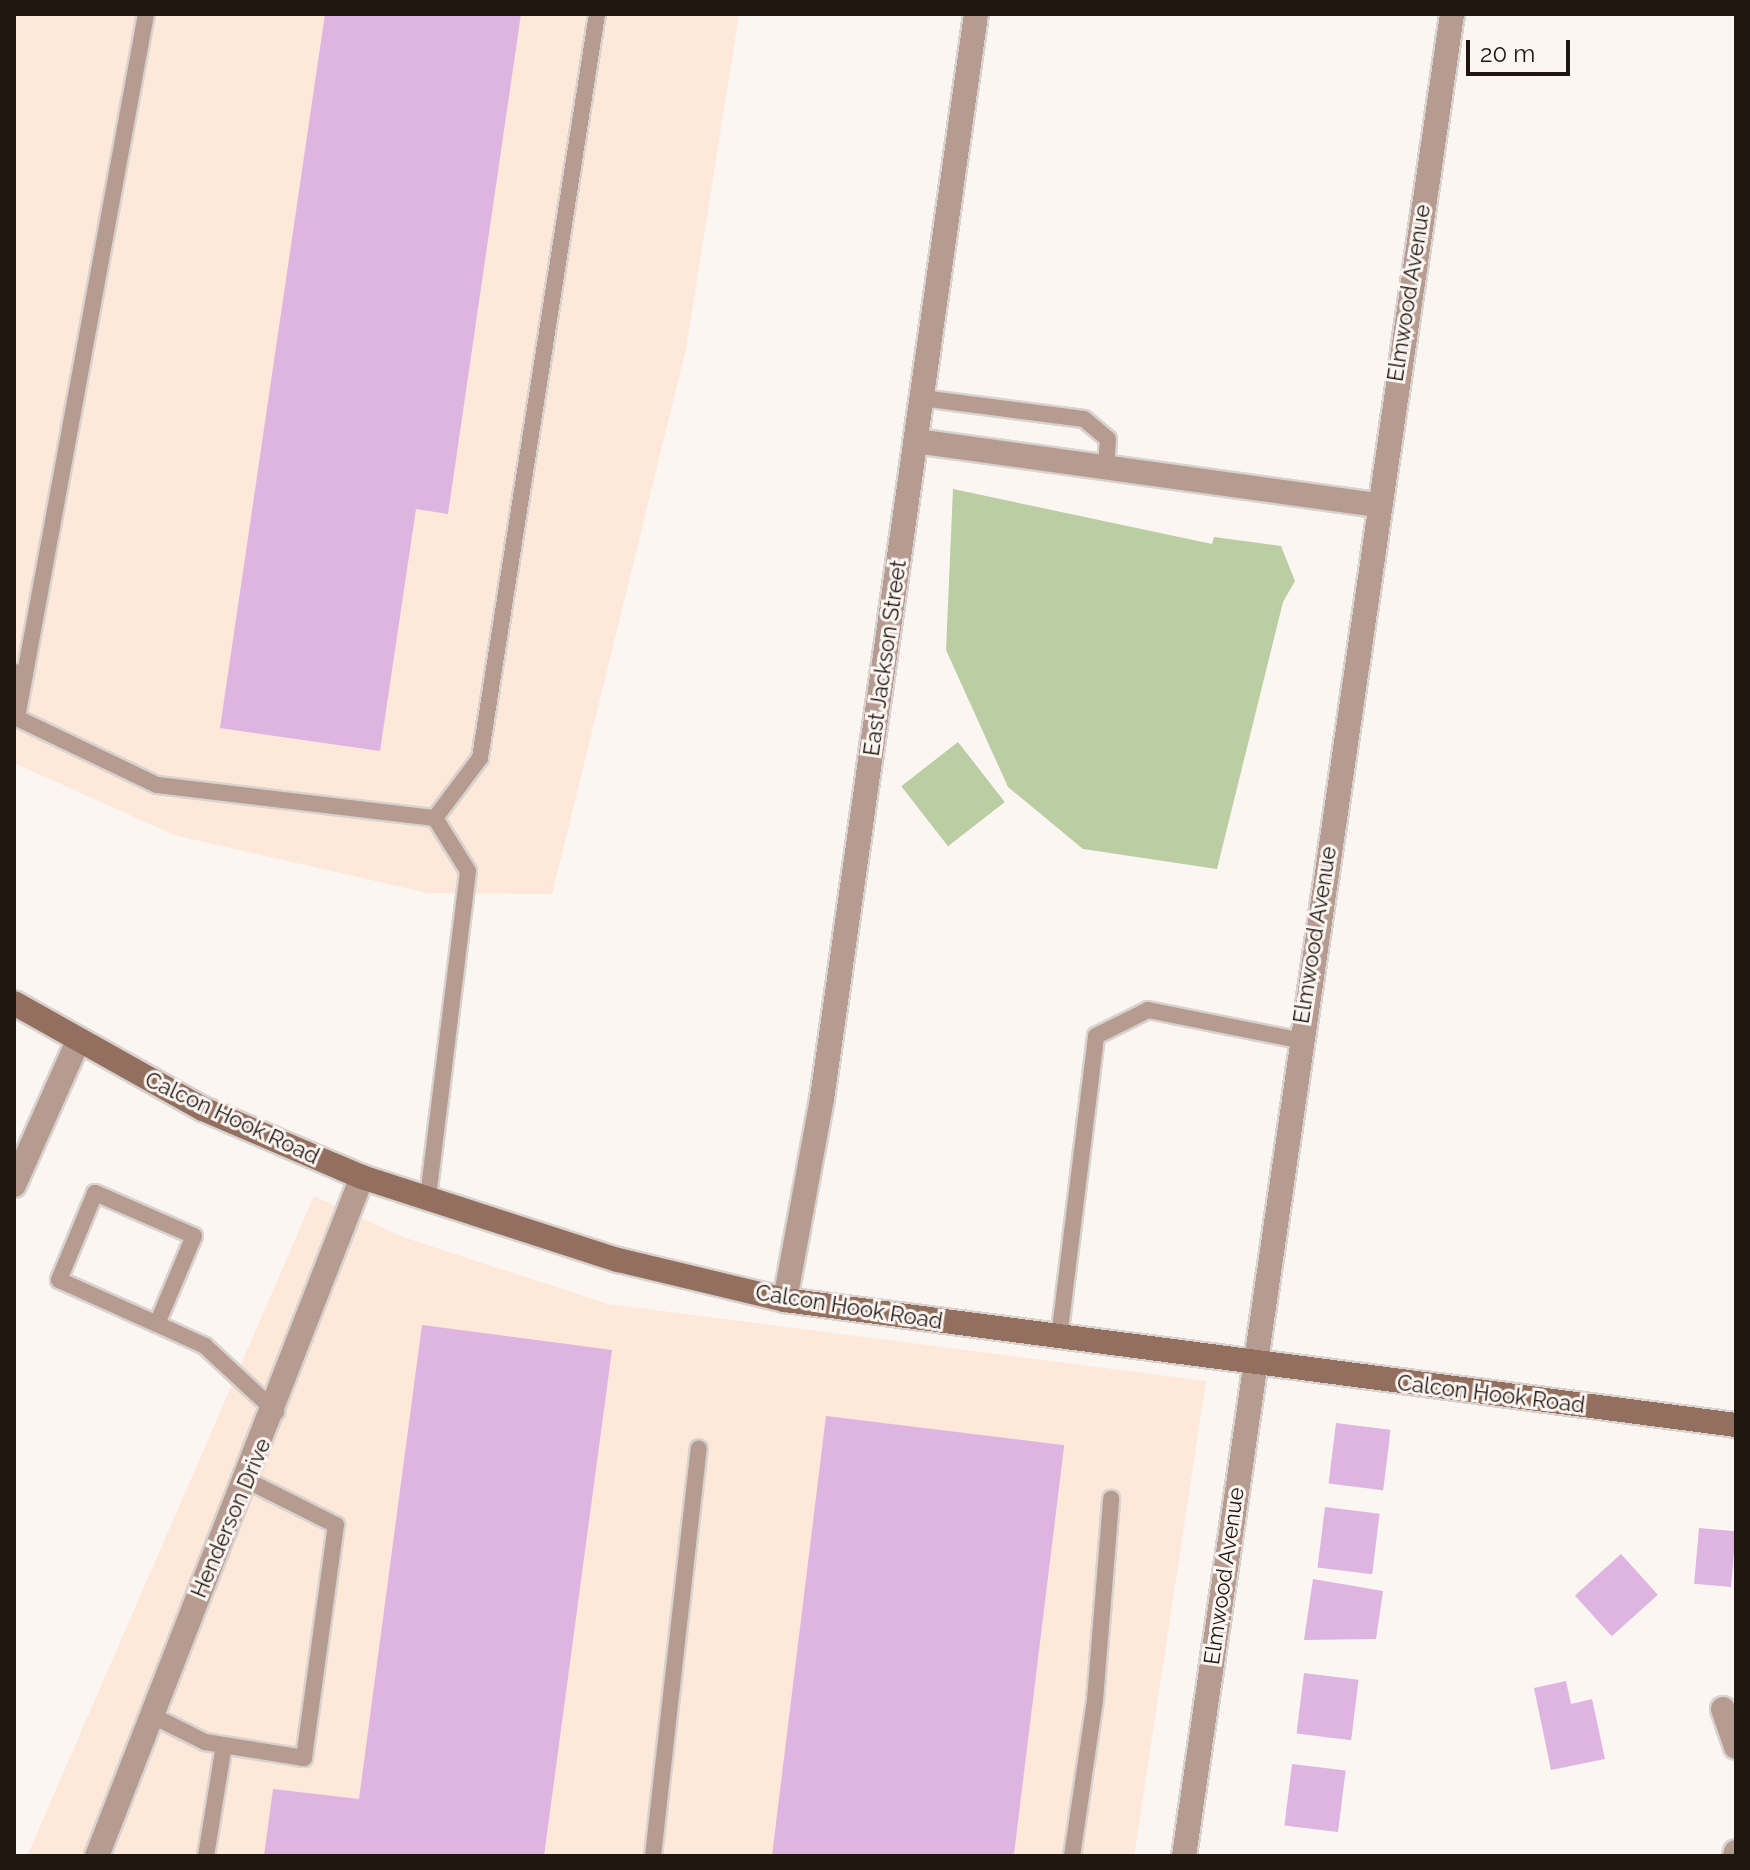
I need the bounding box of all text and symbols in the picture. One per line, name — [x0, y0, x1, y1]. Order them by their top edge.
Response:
scale bar — [1470, 24, 1574, 74]
text: 20 m — [1480, 39, 1535, 68]
street label: Elmwood Avenue — [1382, 202, 1436, 384]
street label: East Jackson Street — [858, 558, 912, 758]
street label: Elmwood Avenue — [1288, 844, 1342, 1026]
street label: Calcon Hook Road — [141, 1066, 323, 1170]
street label: Calcon Hook Road — [754, 1279, 944, 1335]
street label: Calcon Hook Road — [1396, 1369, 1586, 1419]
street label: Henderson Drive — [185, 1434, 277, 1602]
street label: Elmwood Avenue — [1198, 1485, 1250, 1667]

